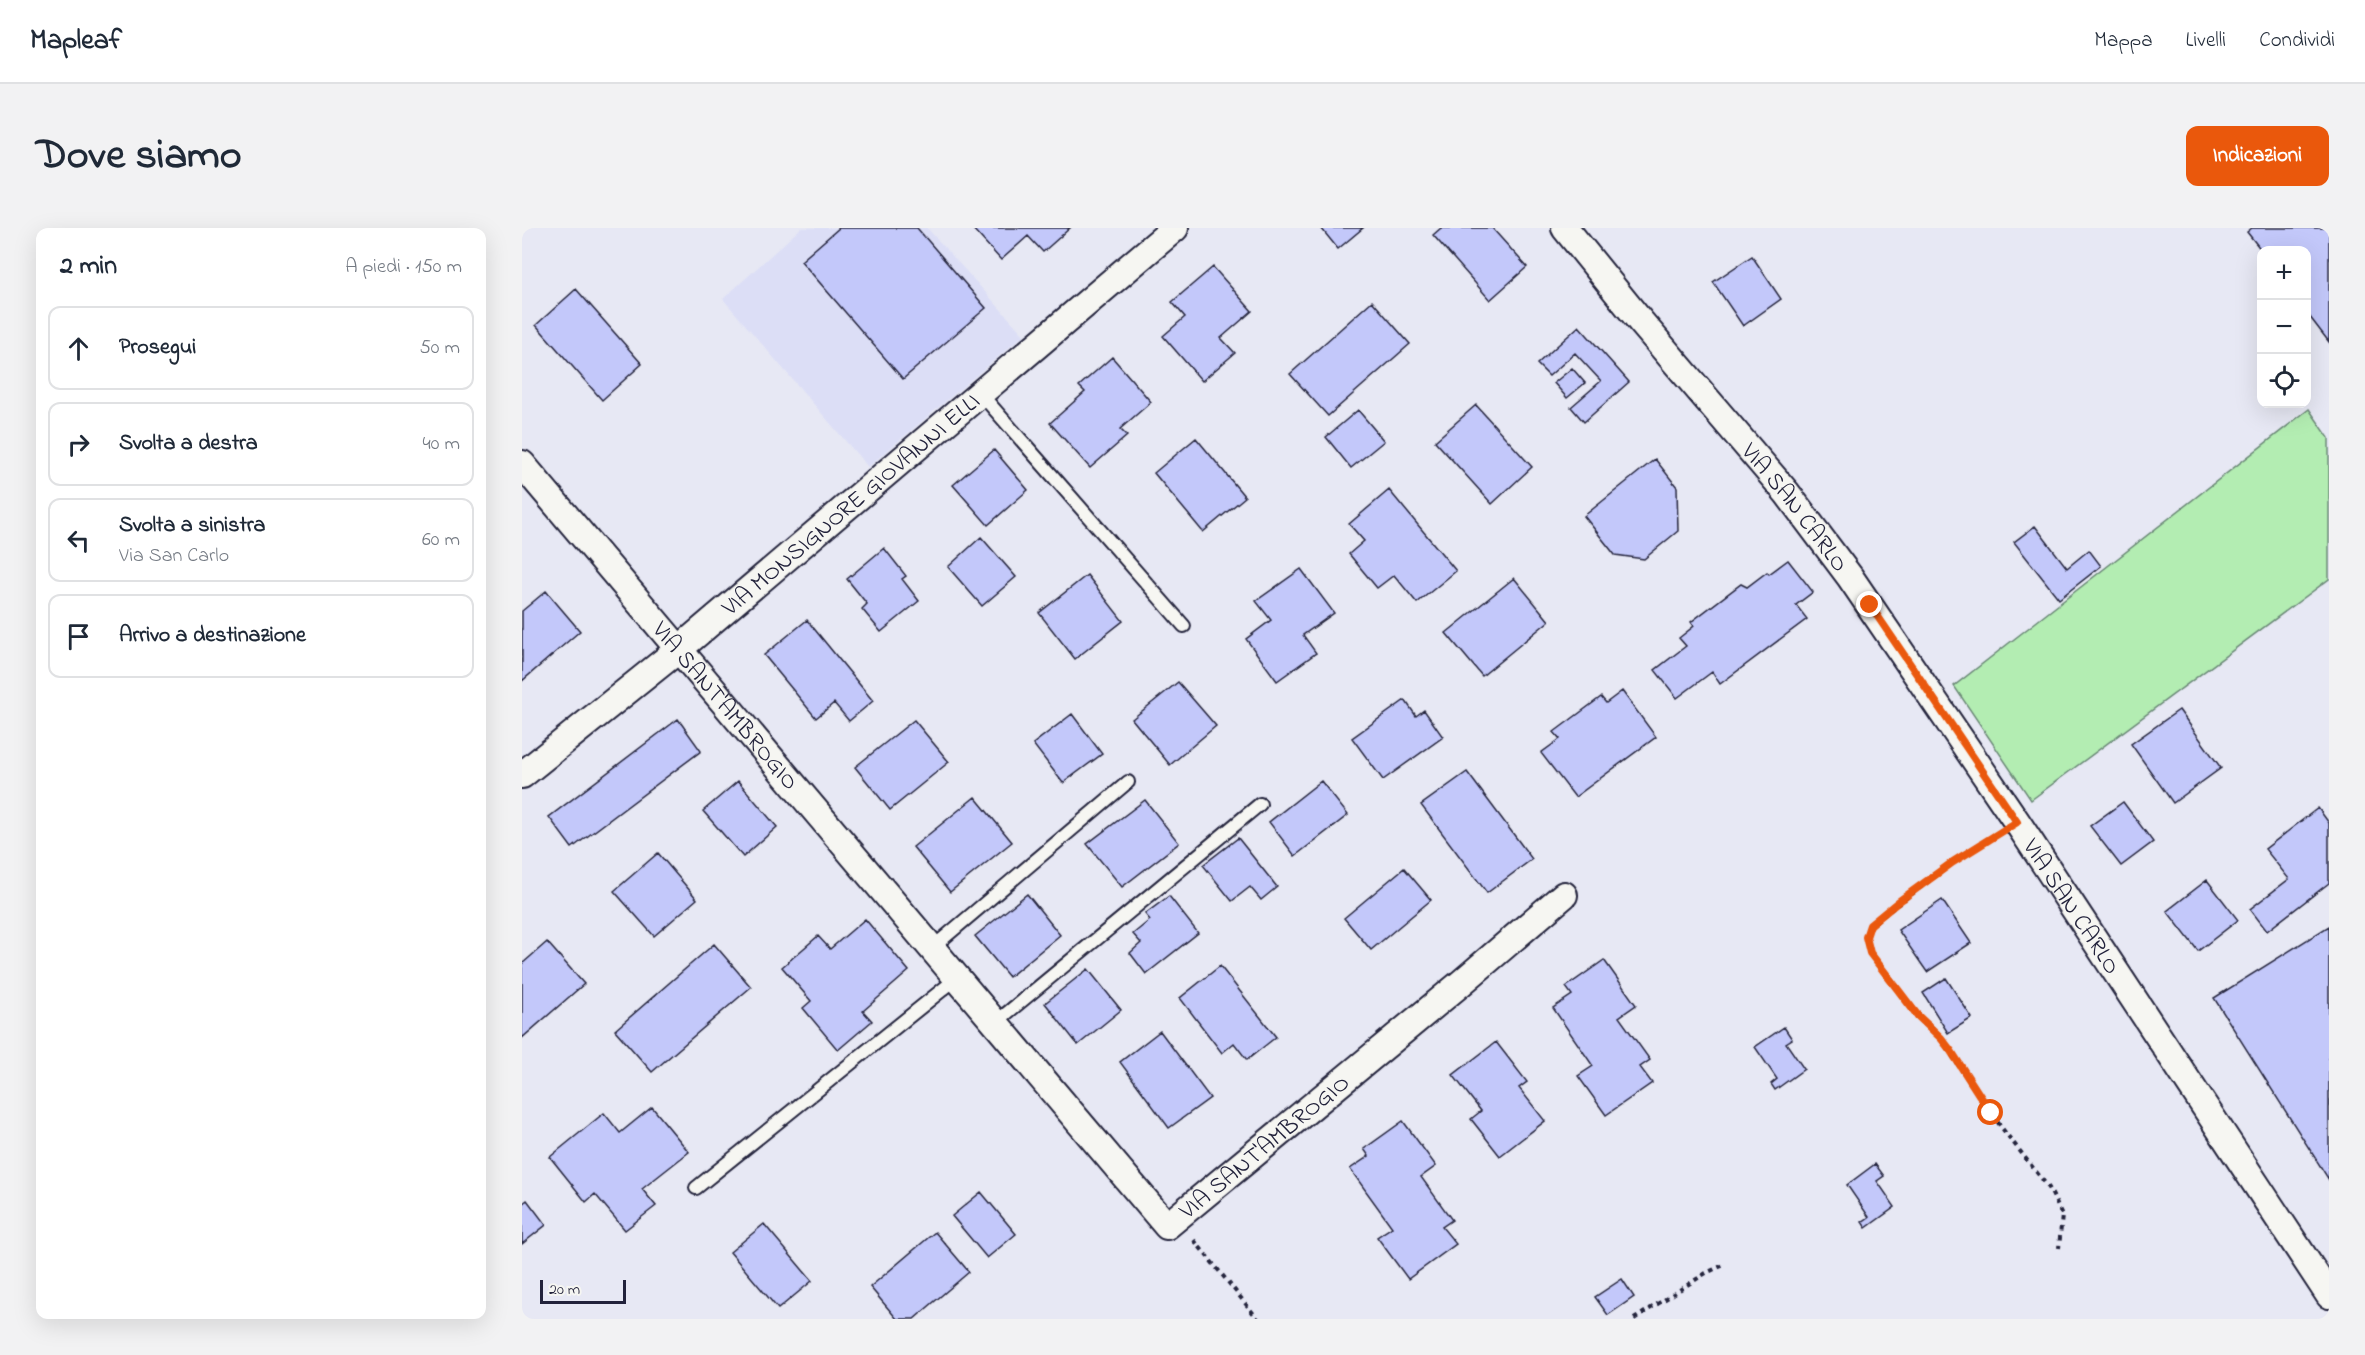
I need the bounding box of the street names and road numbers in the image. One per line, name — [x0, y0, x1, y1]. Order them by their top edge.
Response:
street label: VIA MONSIGNORE GIOVANNI ELLI — [714, 386, 989, 626]
street label: VIA SAN CARLO — [1731, 436, 1856, 580]
street label: VIA SANT'AMBROGIO — [642, 614, 806, 799]
street label: VIA SAN CARLO — [2012, 832, 2128, 982]
street label: VIA SANT'AMBROGIO — [1172, 1067, 1358, 1229]

